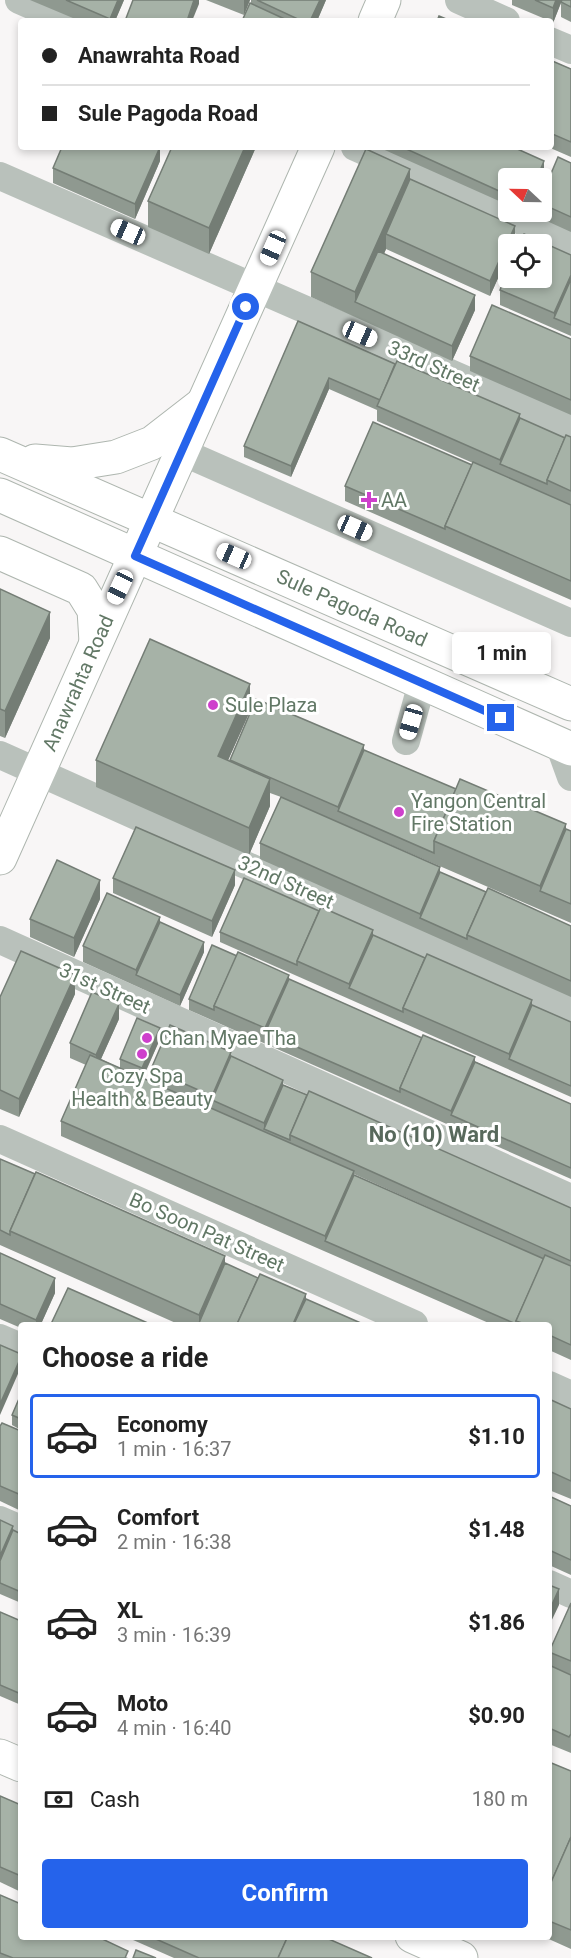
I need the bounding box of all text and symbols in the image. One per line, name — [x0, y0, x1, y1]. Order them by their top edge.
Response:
text: Anawrahta Road — [78, 43, 240, 68]
text: Sule Pagoda Road — [78, 101, 258, 126]
north arrow — [498, 168, 552, 222]
map controls — [498, 168, 552, 288]
car — [108, 216, 148, 248]
car — [257, 228, 289, 268]
button: locate — [498, 234, 552, 288]
route start — [232, 293, 259, 320]
car — [340, 318, 380, 350]
street label: 33rd Street — [384, 335, 484, 397]
place label: AA — [381, 488, 407, 512]
marker: AA — [362, 493, 376, 507]
car — [335, 512, 375, 544]
car — [214, 540, 254, 572]
street label: Sule Pagoda Road — [273, 564, 431, 652]
car — [104, 567, 136, 607]
street label: Anawrahta Road — [37, 611, 119, 755]
callout: 1 min — [452, 631, 550, 673]
text: 1 min — [476, 641, 527, 665]
place label: Sule Plaza — [225, 693, 318, 717]
marker: Sule Plaza — [206, 698, 220, 712]
car — [397, 702, 425, 742]
route end — [487, 704, 514, 731]
place label: Yangon Central Fire Station — [411, 789, 546, 836]
marker: Yangon Central Fire Station — [392, 805, 406, 819]
street label: 32nd Street — [234, 850, 338, 914]
street label: 31st Street — [56, 957, 154, 1019]
place label: Chan Myae Tha — [159, 1026, 297, 1050]
marker: Chan Myae Tha — [140, 1031, 154, 1045]
marker: Cozy Spa Health & Beauty — [135, 1047, 149, 1061]
place label: Cozy Spa Health & Beauty — [71, 1064, 213, 1111]
district label: No (10) Ward — [369, 1122, 499, 1147]
street label: Bo Soon Pat Street — [126, 1187, 288, 1277]
text: Choose a ride — [42, 1342, 208, 1374]
icon: car — [45, 1409, 99, 1463]
text: Economy — [117, 1412, 208, 1437]
text: $1.10 — [468, 1424, 525, 1449]
text: 1 min · 16:37 — [117, 1437, 232, 1461]
icon: car — [45, 1502, 99, 1556]
text: Comfort — [117, 1505, 199, 1530]
text: $1.48 — [468, 1517, 525, 1542]
text: 2 min · 16:38 — [117, 1530, 232, 1554]
icon: car — [45, 1595, 99, 1649]
text: XL — [117, 1598, 143, 1623]
text: $1.86 — [468, 1610, 525, 1635]
text: 3 min · 16:39 — [117, 1623, 232, 1647]
icon: car — [45, 1688, 99, 1742]
text: Moto — [117, 1691, 168, 1716]
text: $0.90 — [468, 1703, 525, 1728]
text: 4 min · 16:40 — [117, 1716, 232, 1740]
icon: cash — [42, 1783, 75, 1816]
text: Cash — [90, 1787, 140, 1812]
text: 180 m — [472, 1787, 528, 1811]
button: Confirm — [42, 1859, 528, 1928]

